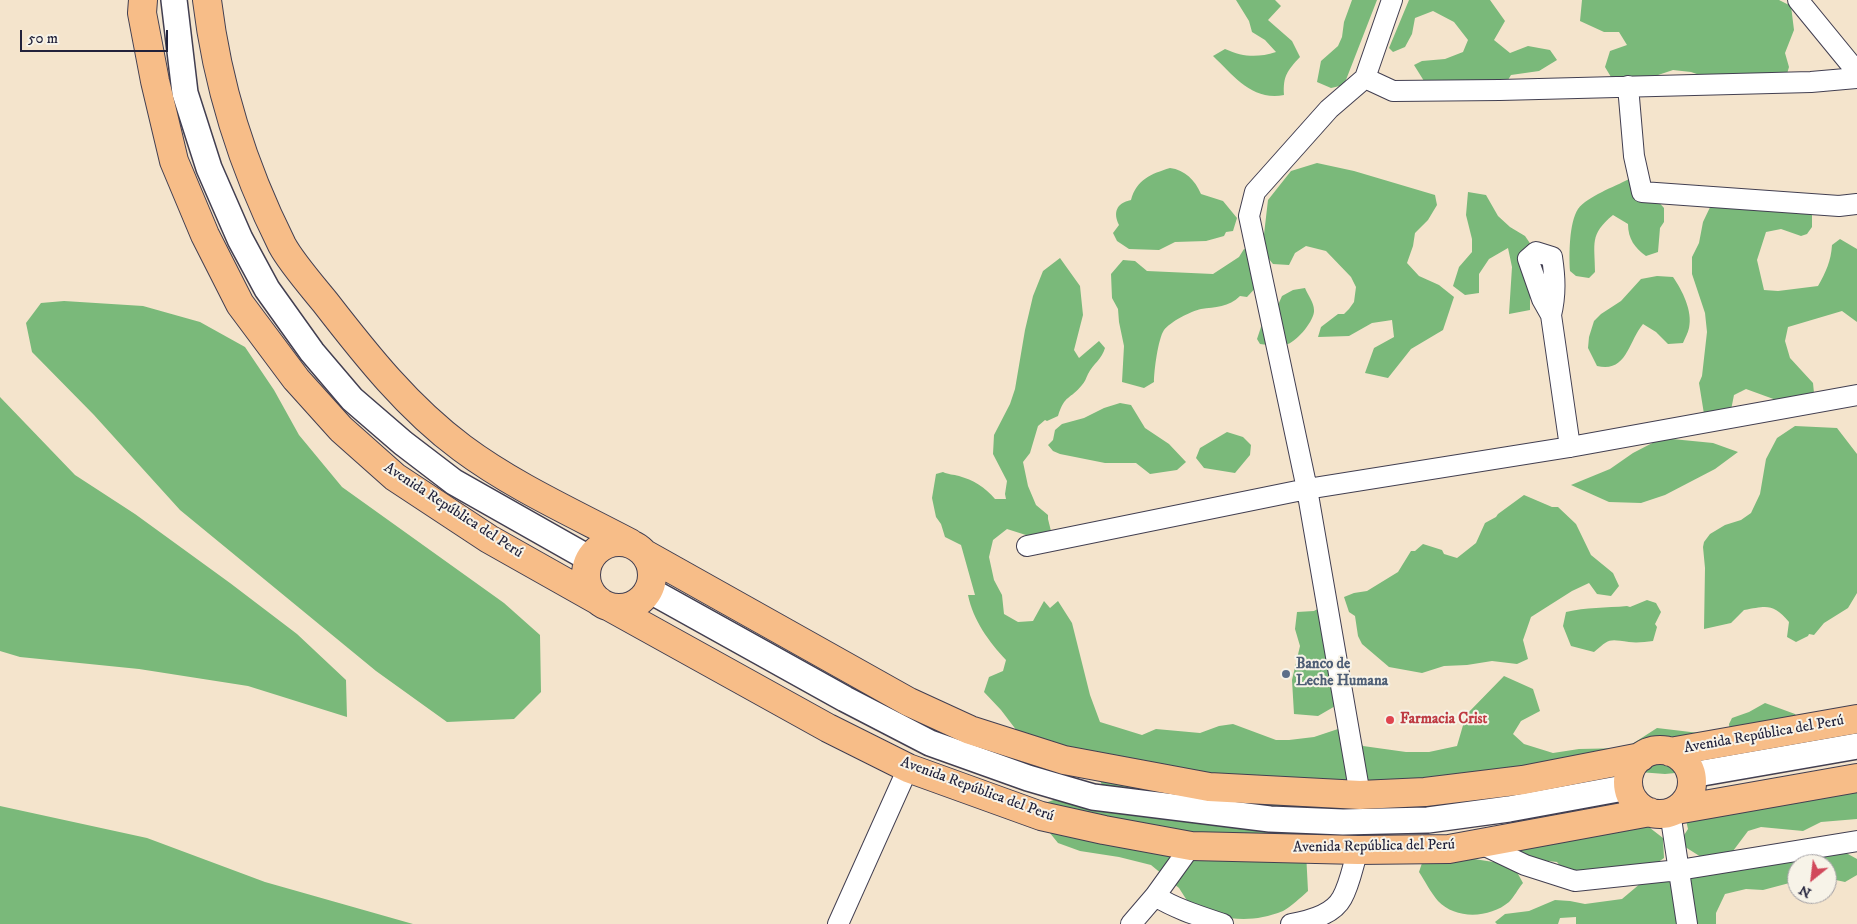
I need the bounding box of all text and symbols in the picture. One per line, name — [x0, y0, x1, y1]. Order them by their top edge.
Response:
scale bar — [22, 20, 170, 52]
text: 50 m — [28, 29, 58, 48]
street label: Avenida República del Perú — [380, 459, 526, 563]
place label: Banco de Leche Humana — [1296, 656, 1388, 691]
marker: Banco de Leche Humana — [1280, 668, 1292, 680]
place label: Farmacia Crist — [1400, 711, 1487, 729]
street label: Avenida República del Perú — [1683, 712, 1845, 758]
marker: Farmacia Crist — [1384, 714, 1396, 726]
street label: Avenida República del Perú — [898, 754, 1056, 826]
street label: Avenida República del Perú — [1293, 837, 1455, 857]
north arrow — [1787, 854, 1837, 904]
text: N — [1796, 881, 1815, 902]

